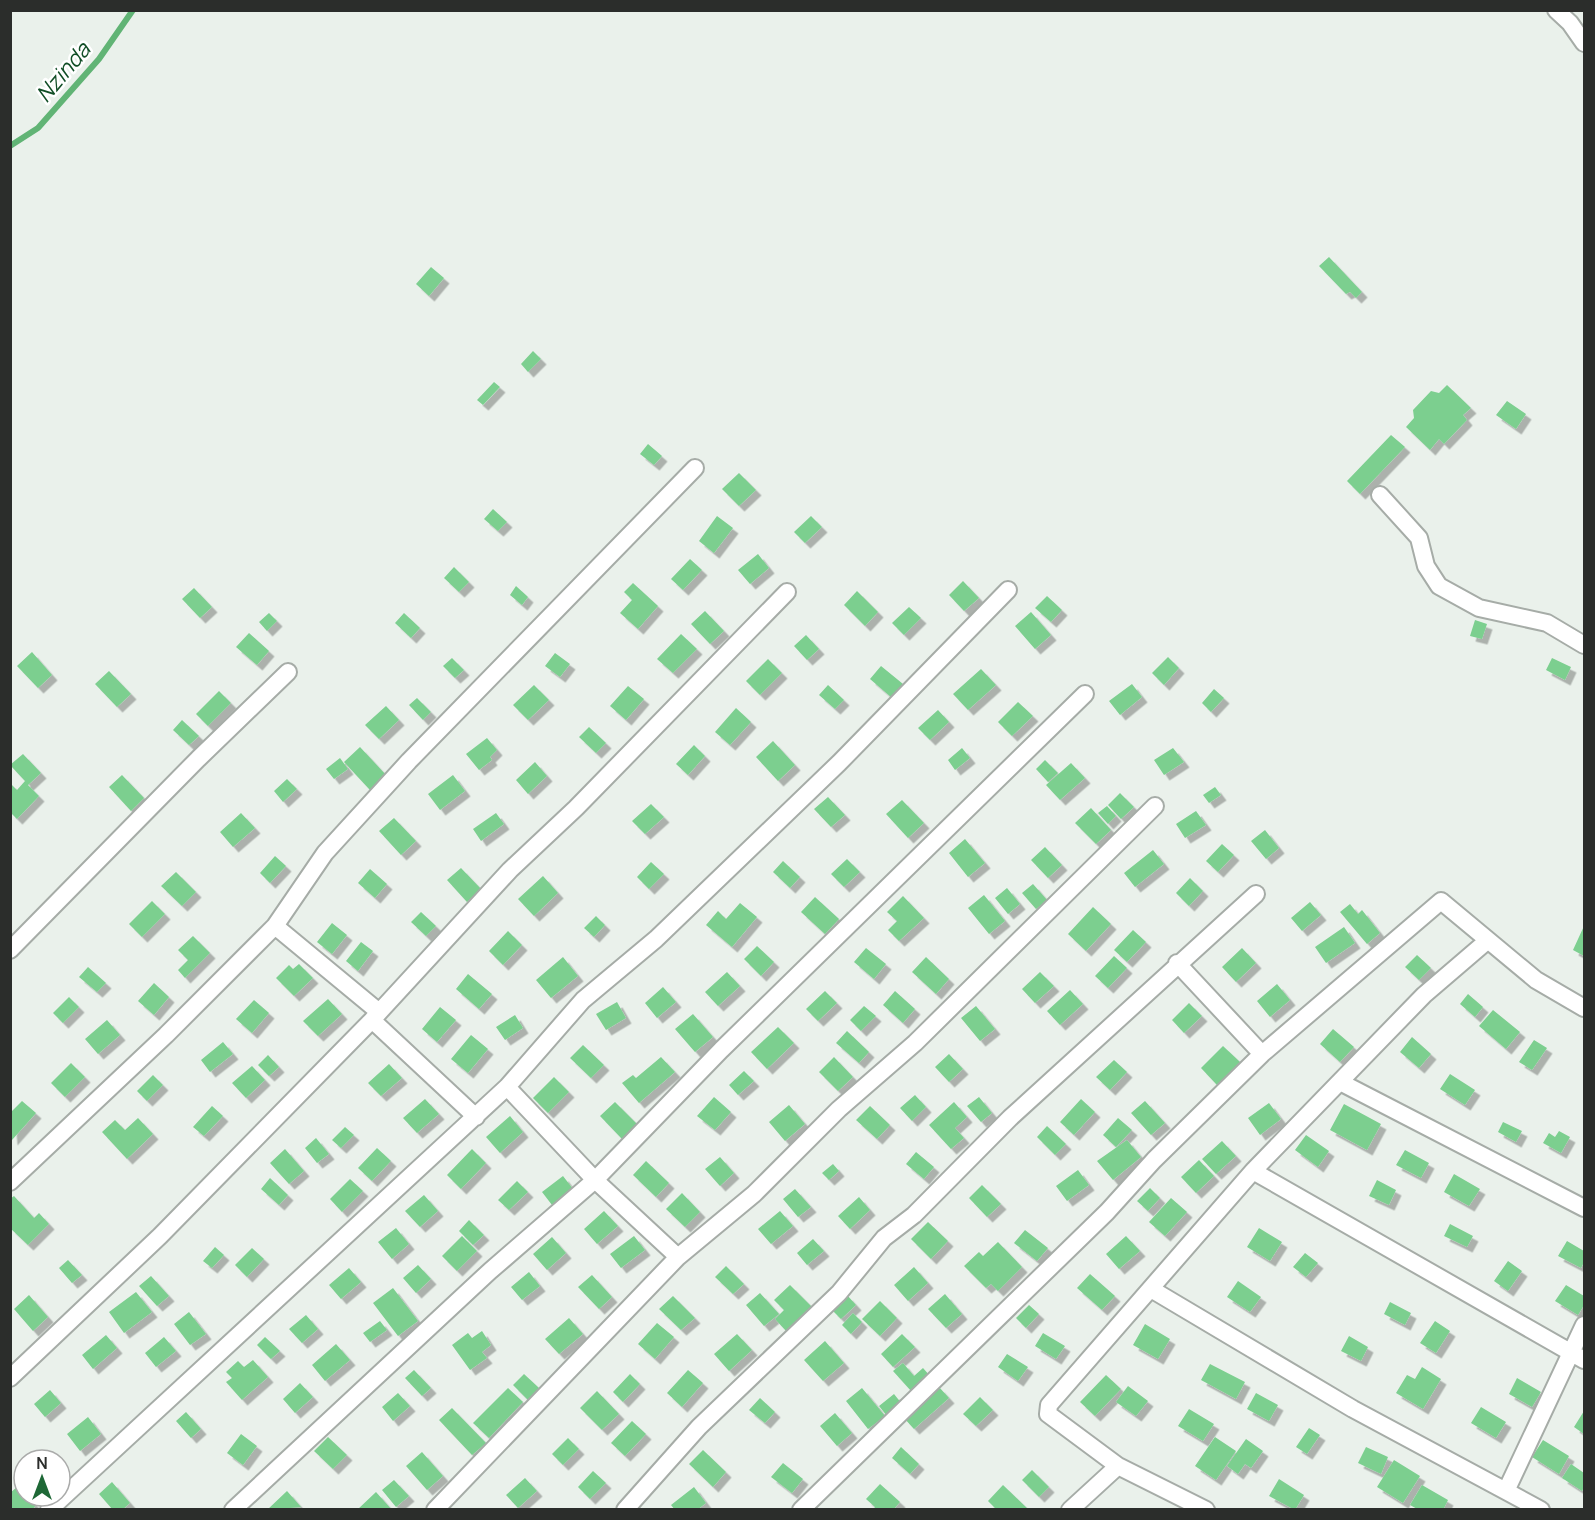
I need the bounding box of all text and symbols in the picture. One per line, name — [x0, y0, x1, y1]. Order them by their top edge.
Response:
water label: Nzinda — [29, 34, 98, 108]
north arrow — [12, 1448, 72, 1508]
text: N — [36, 1452, 48, 1474]

